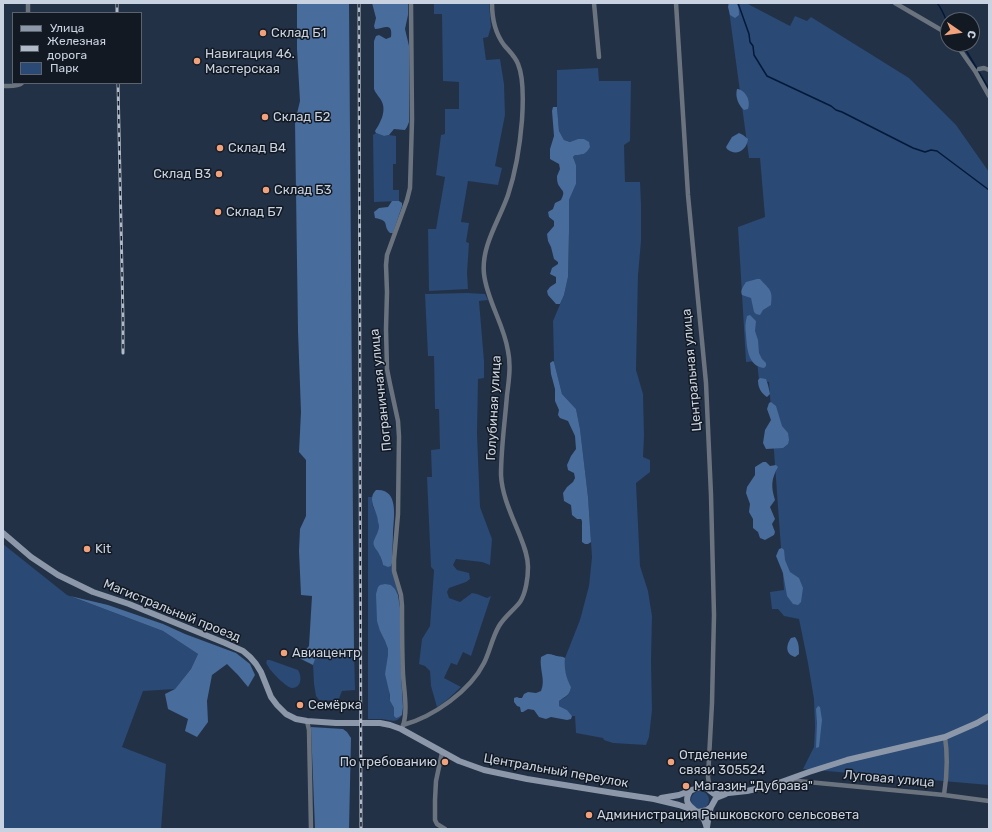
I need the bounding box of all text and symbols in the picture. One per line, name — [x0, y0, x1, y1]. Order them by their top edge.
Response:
legend — [12, 12, 142, 84]
north arrow — [940, 12, 980, 52]
text: Улица — [50, 21, 84, 35]
place label: Склад Б1 — [271, 25, 326, 41]
marker: Склад Б1 — [258, 28, 268, 38]
text: С — [964, 29, 978, 40]
text: Железная дорога — [47, 34, 106, 62]
place label: Навигация 46. Мастерская — [205, 46, 295, 77]
marker: Навигация 46. Мастерская — [192, 56, 202, 66]
text: Парк — [50, 61, 79, 75]
place label: Склад Б2 — [273, 109, 330, 125]
marker: Склад Б2 — [260, 112, 270, 122]
place label: Склад В4 — [228, 140, 286, 156]
marker: Склад В4 — [215, 143, 225, 153]
place label: Склад В3 — [153, 166, 211, 182]
marker: Склад В3 — [214, 169, 224, 179]
place label: Склад Б3 — [274, 182, 331, 198]
marker: Склад Б3 — [261, 185, 271, 195]
place label: Склад Б7 — [226, 204, 282, 220]
marker: Склад Б7 — [213, 207, 223, 217]
street label: Центральная улица — [679, 308, 705, 432]
street label: Пограничная улица — [367, 328, 395, 452]
street label: Голубиная улица — [483, 355, 505, 461]
place label: Kit — [95, 541, 111, 557]
marker: Kit — [82, 544, 92, 554]
street label: Магистральный проезд — [101, 576, 243, 646]
place label: Авиацентр — [292, 645, 361, 661]
marker: Авиацентр — [279, 648, 289, 658]
place label: Семёрка — [308, 697, 362, 713]
marker: Семёрка — [295, 700, 305, 710]
place label: Отделение связи 305524 — [679, 747, 765, 778]
street label: Центральный переулок — [482, 751, 630, 791]
place label: По требованию — [340, 754, 437, 770]
marker: По требованию — [440, 757, 450, 767]
marker: Отделение связи 305524 — [666, 757, 676, 767]
street label: Луговая улица — [843, 767, 935, 791]
place label: Магазин "Дубрава" — [694, 778, 813, 794]
marker: Магазин "Дубрава" — [681, 781, 691, 791]
place label: Администрация Рышковского сельсовета — [597, 807, 859, 823]
marker: Администрация Рышковского сельсовета — [584, 810, 594, 820]

